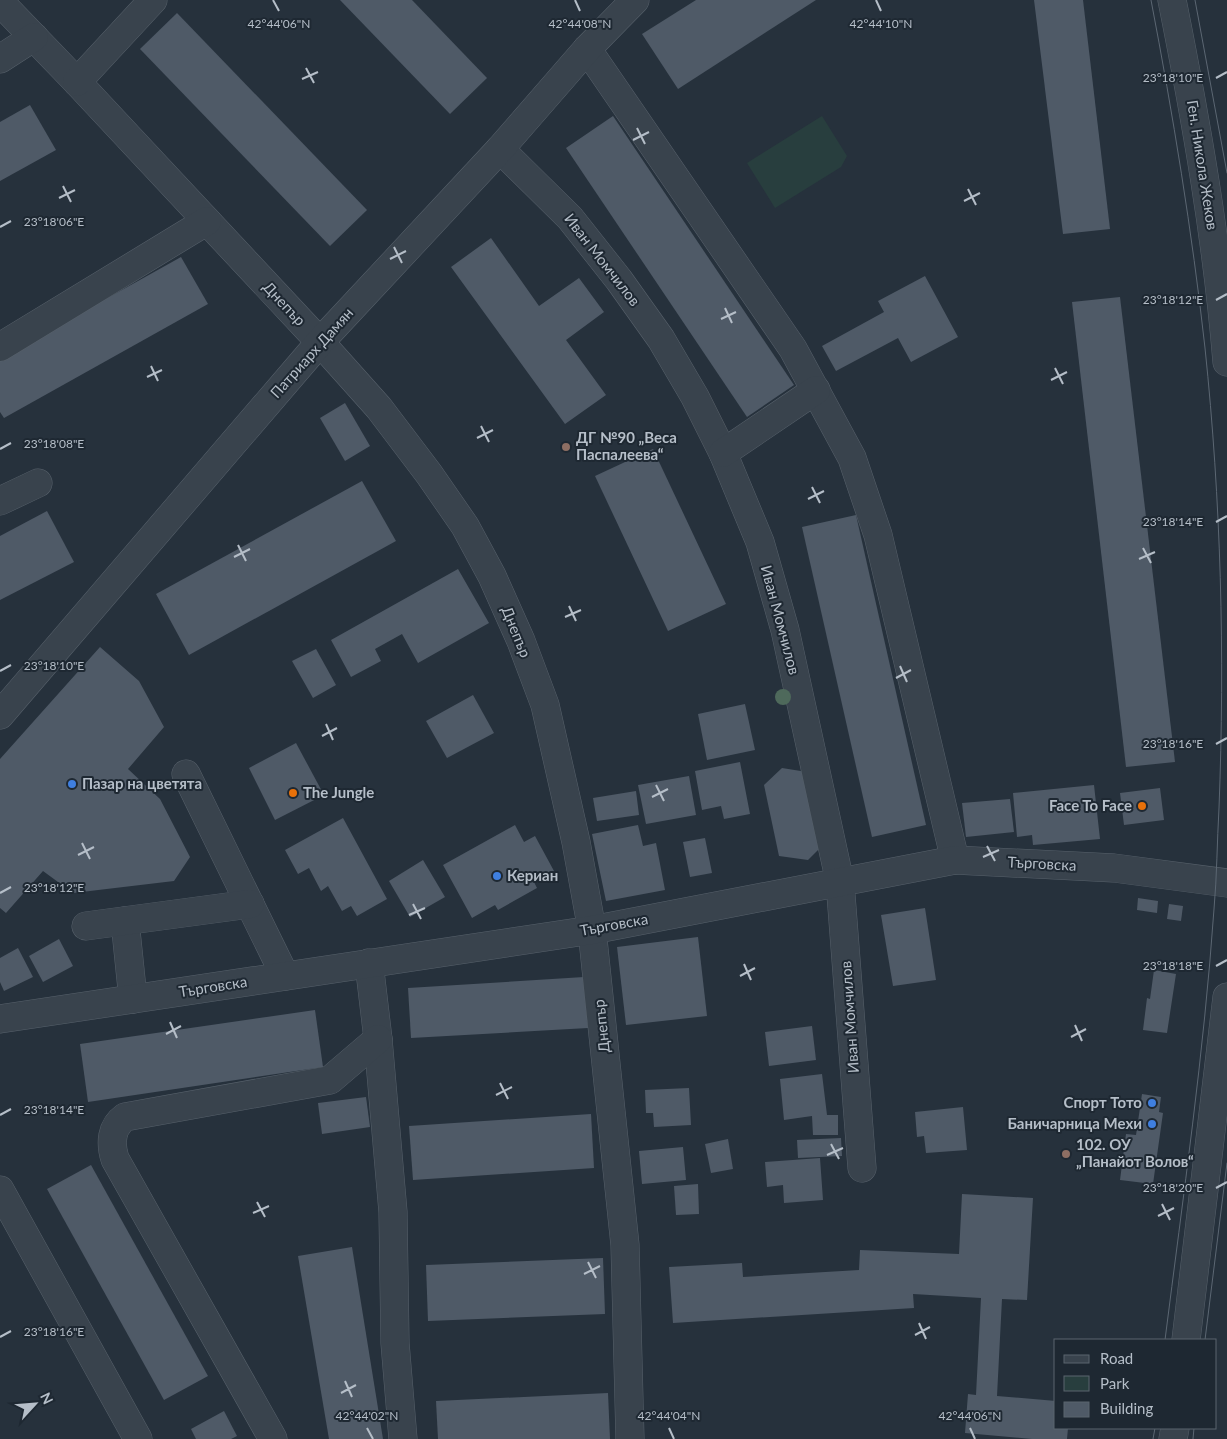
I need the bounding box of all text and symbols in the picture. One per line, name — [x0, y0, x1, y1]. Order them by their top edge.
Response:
text: 42°44'06"N — [248, 16, 310, 31]
text: 42°44'08"N — [549, 16, 611, 31]
text: 42°44'10"N — [850, 16, 912, 31]
text: 23°18'10"E — [1143, 70, 1203, 85]
street label: Ген. Никола Жеков — [1184, 99, 1222, 231]
street label: Иван Момчилов — [561, 210, 644, 309]
text: 23°18'06"E — [24, 214, 84, 229]
street label: Днепър — [260, 278, 310, 329]
text: 23°18'12"E — [1143, 292, 1203, 307]
street label: Патриарх Дамян — [266, 304, 356, 401]
place label: ДГ №90 „Веса Паспалеева“ — [576, 428, 677, 463]
text: 23°18'08"E — [24, 436, 84, 451]
marker: ДГ №90 „Веса Паспалеева“ — [560, 441, 572, 453]
text: 23°18'14"E — [1143, 514, 1203, 529]
street label: Иван Момчилов — [758, 563, 804, 676]
street label: Днепър — [499, 603, 535, 660]
text: 23°18'10"E — [24, 658, 84, 673]
text: 23°18'16"E — [1143, 736, 1203, 751]
place label: Пазар на цветята — [82, 774, 202, 792]
marker: Пазар на цветята — [66, 778, 78, 790]
place label: The Jungle — [303, 783, 374, 801]
marker: The Jungle — [287, 787, 299, 799]
place label: Face To Face — [1049, 796, 1132, 814]
marker: Face To Face — [1136, 800, 1148, 812]
street label: Търговска — [1007, 852, 1077, 874]
place label: Кериан — [507, 866, 558, 884]
marker: Кериан — [491, 870, 503, 882]
text: 23°18'12"E — [24, 880, 84, 895]
street label: Търговска — [578, 909, 649, 939]
text: 23°18'18"E — [1143, 958, 1203, 973]
street label: Иван Момчилов — [836, 960, 862, 1074]
street label: Търговска — [177, 972, 248, 1000]
street label: Днепър — [589, 998, 613, 1054]
place label: Спорт Тото — [1064, 1093, 1142, 1111]
marker: Спорт Тото — [1146, 1097, 1158, 1109]
text: 23°18'14"E — [24, 1102, 84, 1117]
place label: Баничарница Мехи — [1007, 1114, 1142, 1132]
marker: Баничарница Мехи — [1146, 1118, 1158, 1130]
place label: 102. ОУ „Панайот Волов“ — [1076, 1135, 1194, 1170]
marker: 102. ОУ „Панайот Волов“ — [1060, 1148, 1072, 1160]
text: 23°18'20"E — [1143, 1180, 1203, 1195]
text: 23°18'16"E — [24, 1324, 84, 1339]
legend — [1054, 1339, 1217, 1429]
text: Road — [1100, 1349, 1133, 1367]
text: Park — [1100, 1374, 1130, 1392]
north arrow — [10, 1379, 60, 1429]
text: N — [37, 1390, 57, 1407]
text: Building — [1100, 1399, 1153, 1417]
text: 42°44'02"N — [336, 1408, 398, 1423]
text: 42°44'04"N — [638, 1408, 700, 1423]
text: 42°44'06"N — [939, 1408, 1001, 1423]

